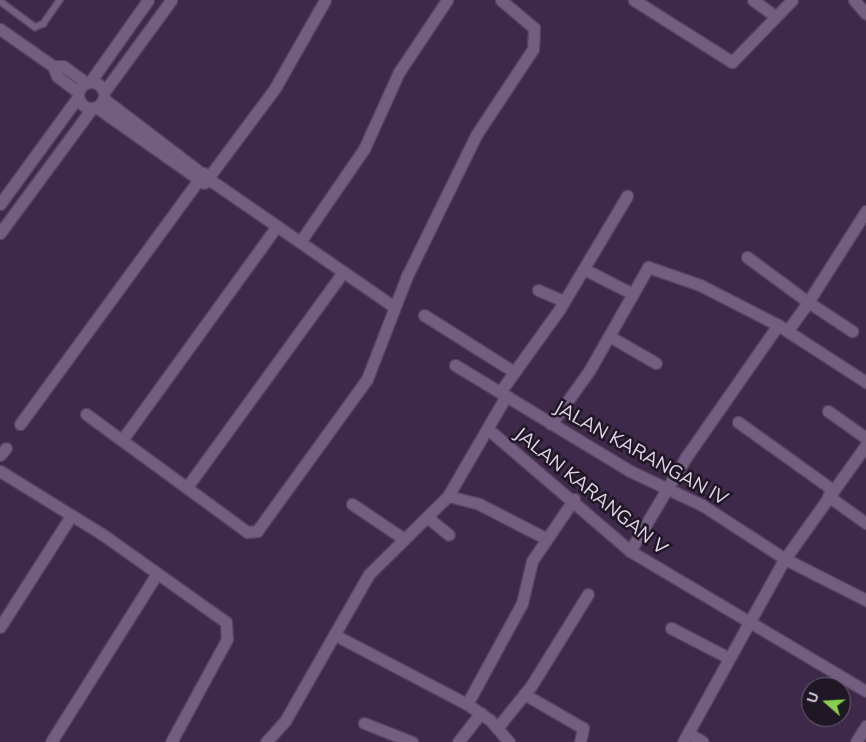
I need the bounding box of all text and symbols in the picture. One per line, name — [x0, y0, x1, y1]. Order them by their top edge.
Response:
street label: JALAN KARANGAN IV — [550, 396, 732, 510]
street label: JALAN KARANGAN V — [510, 422, 672, 560]
north arrow — [801, 677, 851, 727]
text: U — [803, 690, 823, 705]

